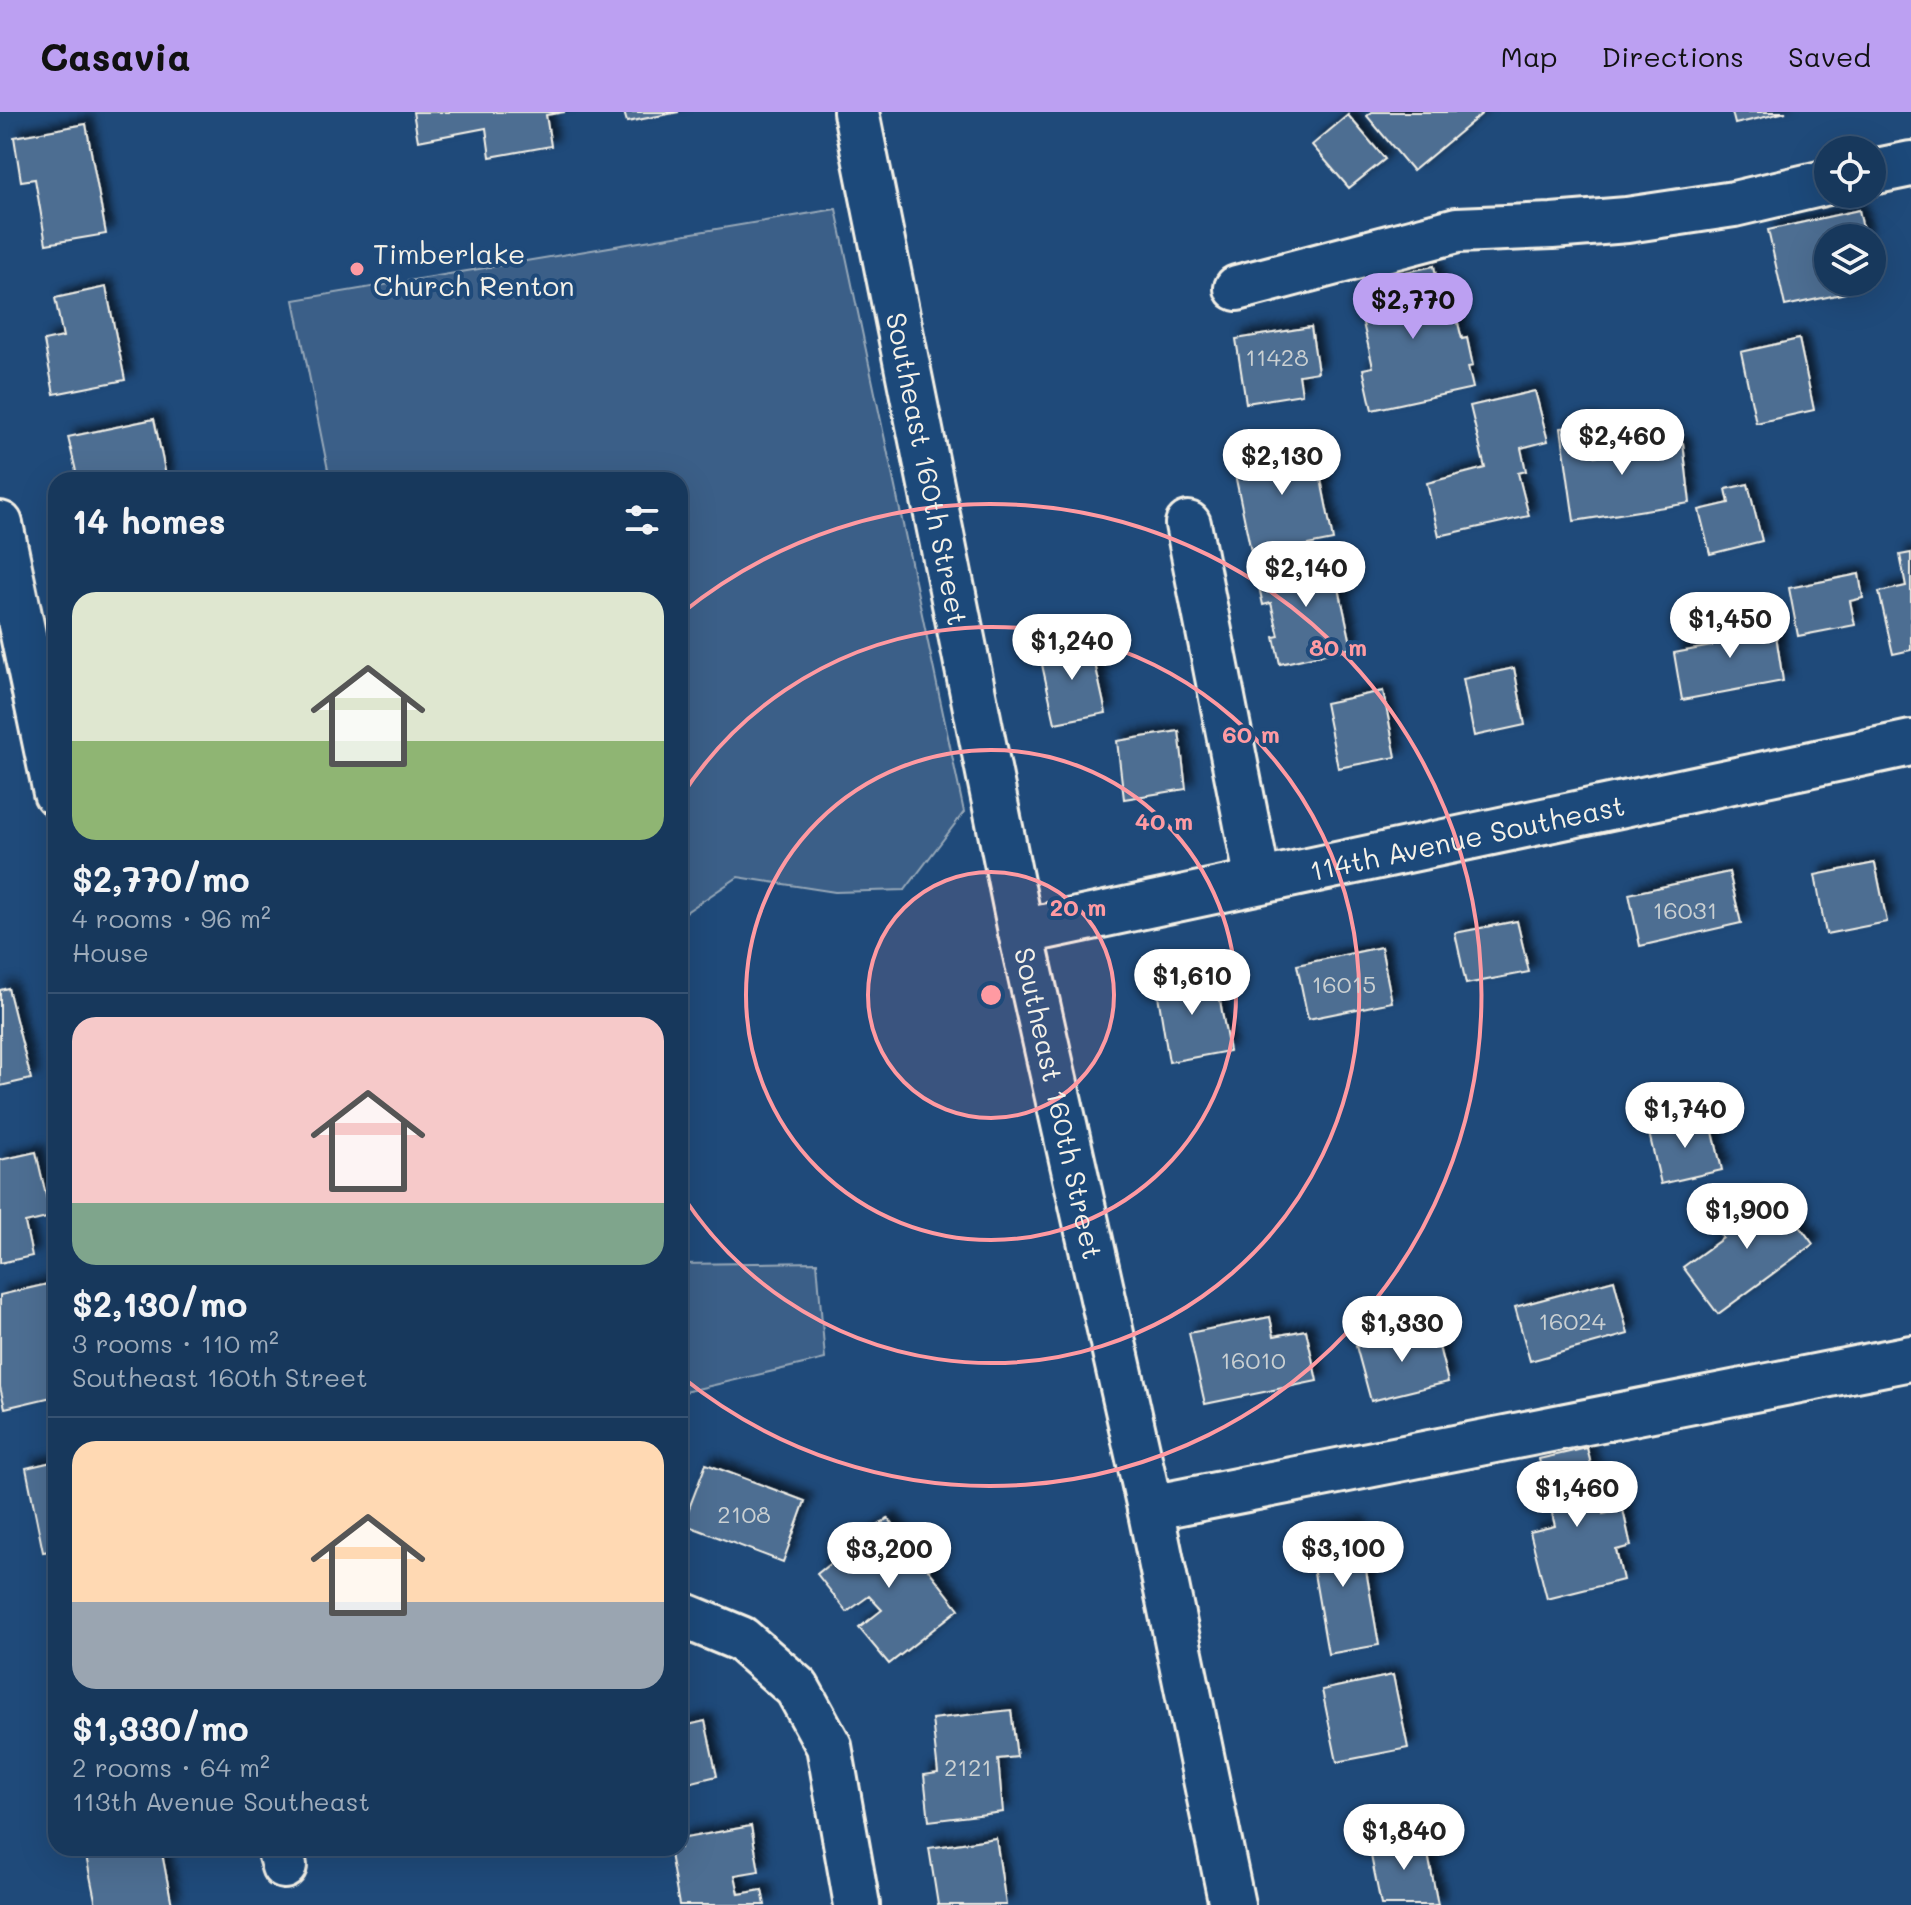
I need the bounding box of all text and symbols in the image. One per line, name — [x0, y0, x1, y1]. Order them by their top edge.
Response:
text: Casavia — [40, 31, 191, 81]
text: Map — [1501, 38, 1558, 74]
text: Directions — [1602, 38, 1744, 74]
text: Saved — [1788, 38, 1871, 74]
map controls — [1814, 136, 1886, 296]
button: locate — [1814, 136, 1886, 208]
button: layers — [1814, 224, 1886, 296]
place label: Timberlake Church Renton — [373, 235, 575, 303]
marker: Timberlake Church Renton — [348, 260, 366, 278]
pin: $2,770 — [1348, 273, 1478, 341]
text: $2,770 — [1371, 282, 1455, 316]
street label: Southeast 160th Street — [879, 309, 977, 629]
house number: 11428 — [1245, 341, 1309, 372]
pin: $2,460 — [1557, 409, 1687, 477]
text: $2,460 — [1578, 418, 1666, 452]
pin: $2,130 — [1217, 429, 1347, 497]
text: $2,130 — [1241, 438, 1323, 472]
text: 14 homes — [72, 498, 226, 543]
icon: filters — [620, 498, 664, 542]
pin: $2,140 — [1241, 541, 1371, 609]
text: $2,140 — [1264, 550, 1348, 584]
pin: $1,450 — [1665, 592, 1795, 660]
text: $1,450 — [1688, 601, 1772, 635]
pin: $1,240 — [1007, 614, 1137, 682]
text: $1,240 — [1030, 623, 1114, 657]
text: 80 m — [1309, 631, 1367, 662]
icon: home — [296, 644, 440, 788]
text: 60 m — [1222, 718, 1280, 749]
street label: 114th Avenue Southeast — [1306, 786, 1628, 888]
text: 40 m — [1135, 805, 1193, 836]
text: $2,770/mo — [72, 856, 250, 901]
text: 20 m — [1050, 891, 1106, 922]
house number: 16031 — [1653, 894, 1717, 925]
text: 4 rooms · 96 m² — [72, 901, 271, 935]
text: House — [72, 935, 149, 969]
street label: Southeast 160th Street — [1007, 944, 1112, 1263]
pin: $1,610 — [1127, 949, 1257, 1017]
text: $1,610 — [1152, 958, 1232, 992]
house number: 16015 — [1312, 968, 1376, 999]
centre of rings — [977, 981, 1005, 1009]
icon: home — [296, 1069, 440, 1213]
pin: $1,740 — [1620, 1082, 1750, 1150]
text: $1,740 — [1643, 1091, 1727, 1125]
pin: $1,900 — [1682, 1183, 1812, 1251]
text: $1,900 — [1705, 1192, 1789, 1226]
text: $2,130/mo — [72, 1281, 247, 1326]
pin: $1,330 — [1337, 1296, 1467, 1364]
text: $1,330 — [1360, 1305, 1444, 1339]
house number: 16024 — [1538, 1305, 1606, 1336]
text: 3 rooms · 110 m² — [72, 1326, 279, 1360]
house number: 16010 — [1220, 1344, 1286, 1375]
text: Southeast 160th Street — [72, 1360, 368, 1394]
pin: $1,460 — [1512, 1461, 1642, 1529]
text: $1,460 — [1535, 1470, 1619, 1504]
icon: home — [296, 1493, 440, 1637]
house number: 2108 — [717, 1498, 771, 1529]
pin: $3,100 — [1278, 1521, 1408, 1589]
pin: $3,200 — [824, 1522, 954, 1590]
text: $3,100 — [1301, 1530, 1385, 1564]
text: $3,200 — [845, 1531, 933, 1565]
text: $1,330/mo — [72, 1705, 249, 1750]
text: 2 rooms · 64 m² — [72, 1750, 270, 1784]
house number: 2121 — [944, 1751, 992, 1782]
text: 113th Avenue Southeast — [72, 1784, 370, 1818]
pin: $1,840 — [1339, 1804, 1469, 1872]
text: $1,840 — [1362, 1813, 1446, 1847]

